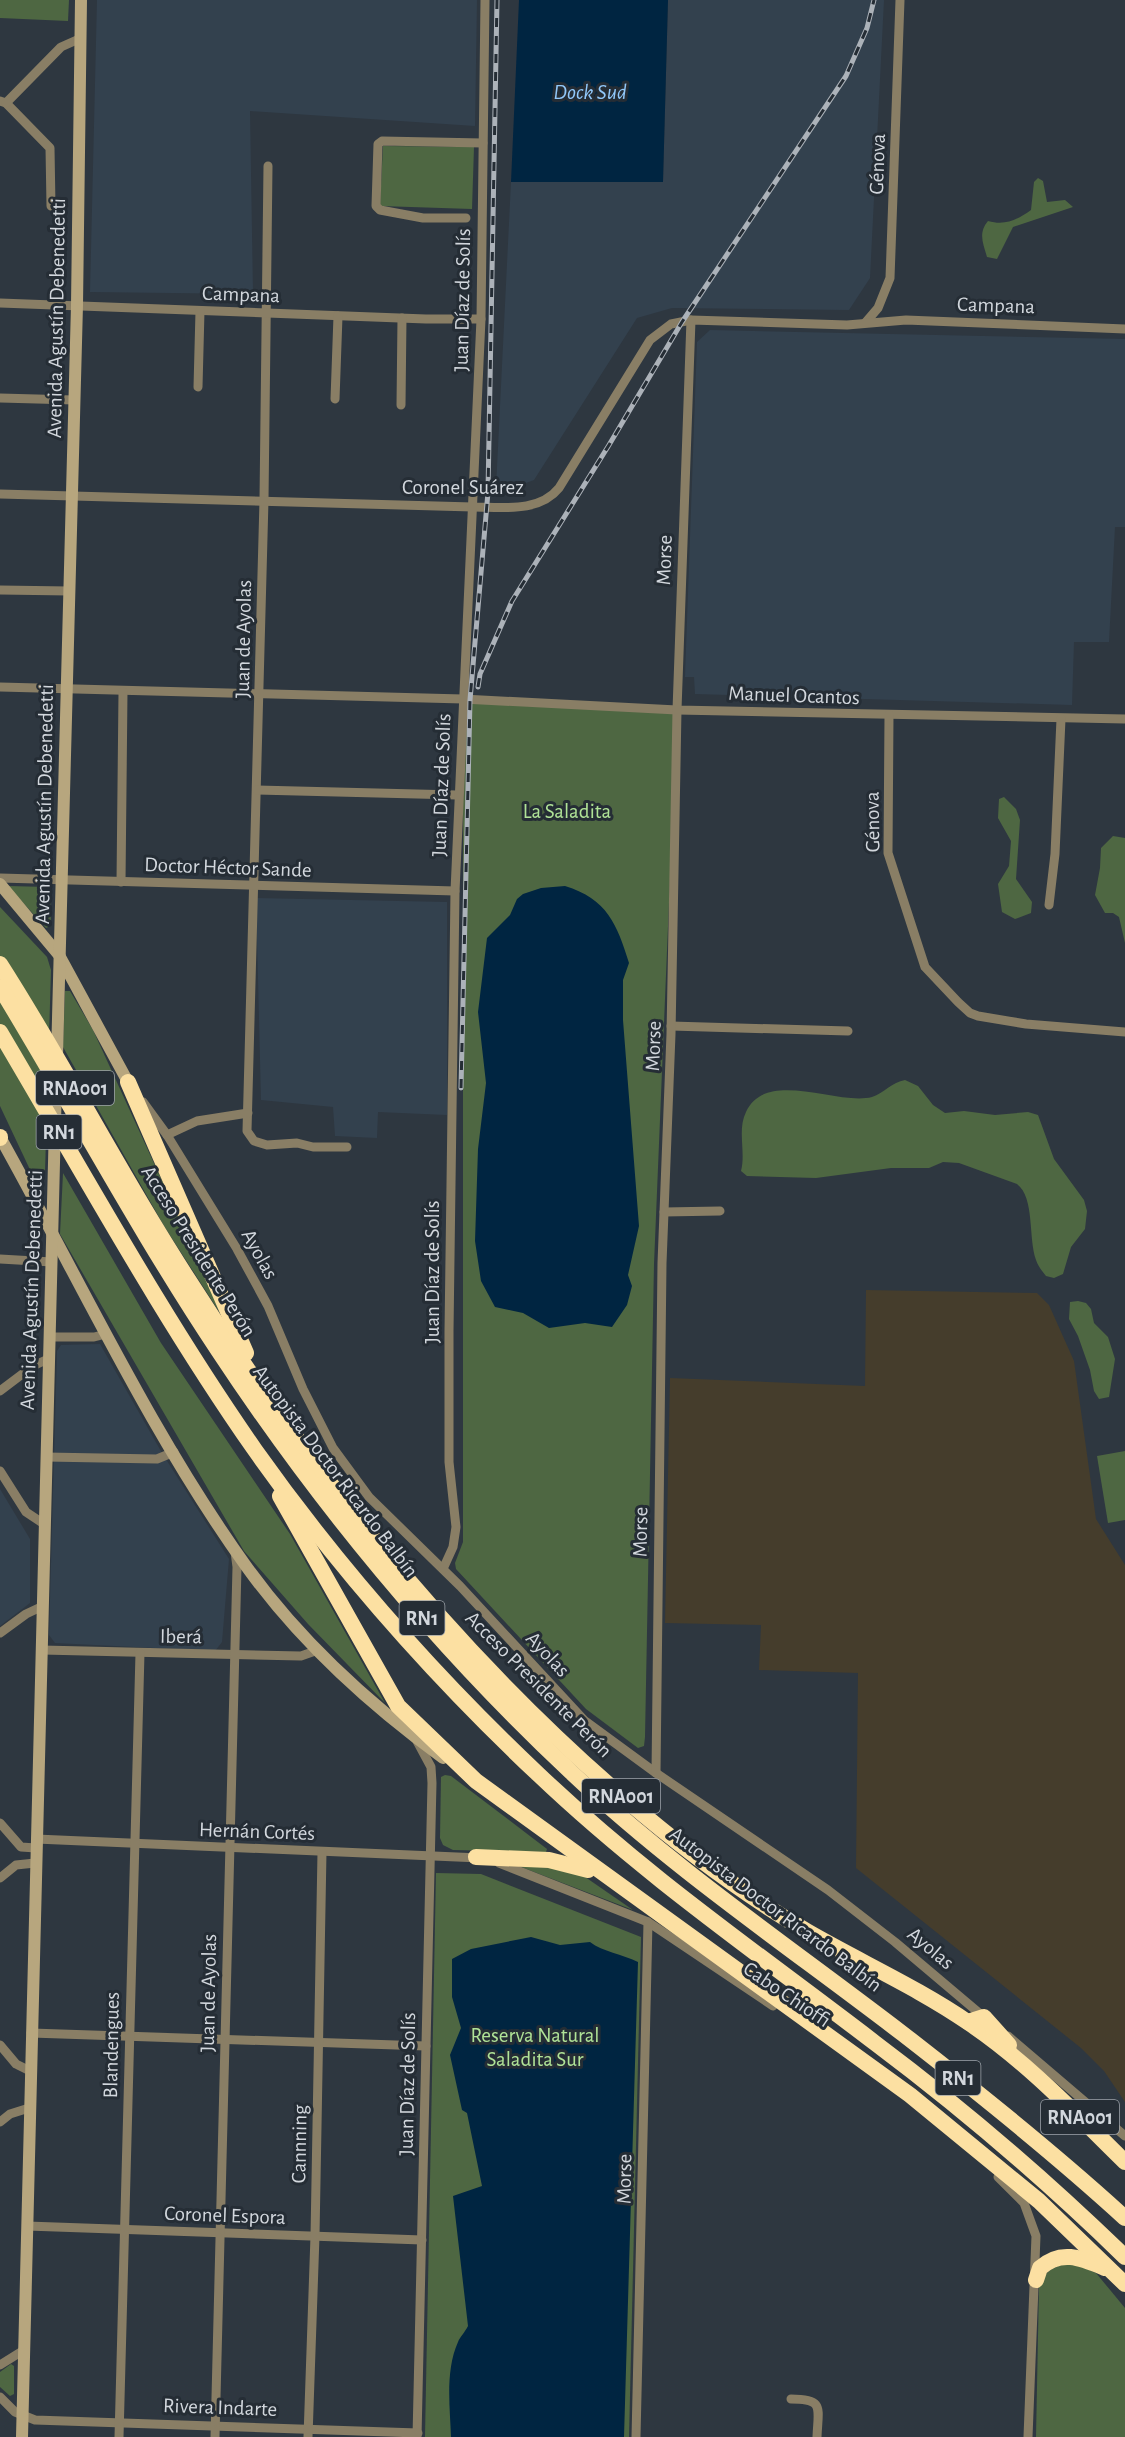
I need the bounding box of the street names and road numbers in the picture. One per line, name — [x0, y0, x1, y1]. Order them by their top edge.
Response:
street label: Génova — [866, 133, 889, 195]
street label: Avenida Agustín Debenedetti — [44, 198, 69, 438]
street label: Juan Díaz de Solís — [451, 228, 474, 372]
street label: Campana — [202, 283, 281, 306]
street label: Campana — [957, 294, 1036, 317]
street label: Coronel Suárez — [402, 477, 524, 498]
street label: Morse — [653, 534, 676, 586]
street label: Juan de Ayolas — [232, 580, 255, 698]
street label: Manuel Ocantos — [728, 683, 860, 708]
street label: Avenida Agustín Debenedetti — [32, 684, 57, 924]
street label: Juan Díaz de Solís — [429, 713, 454, 857]
street label: Génova — [861, 791, 884, 853]
street label: Doctor Héctor Sande — [144, 854, 312, 881]
street label: Morse — [642, 1020, 665, 1072]
road number: RNA001 — [36, 1071, 114, 1105]
road number: RN1 — [36, 1115, 82, 1149]
street label: Acceso Presidente Perón — [137, 1162, 260, 1341]
street label: Avenida Agustín Debenedetti — [17, 1170, 46, 1410]
street label: Juan Díaz de Solís — [422, 1200, 443, 1344]
street label: Ayolas — [237, 1226, 282, 1283]
street label: Autopista Doctor Ricardo Balbín — [249, 1361, 422, 1581]
street label: Morse — [630, 1507, 651, 1557]
road number: RN1 — [400, 1601, 444, 1635]
street label: Acceso Presidente Perón — [461, 1607, 616, 1762]
street label: Iberá — [160, 1626, 203, 1647]
street label: Ayolas — [522, 1628, 574, 1681]
road number: RNA001 — [582, 1779, 660, 1813]
street label: Hernán Cortés — [199, 1819, 315, 1844]
street label: Autopista Doctor Ricardo Balbín — [666, 1823, 886, 1996]
street label: Ayolas — [903, 1923, 958, 1974]
street label: Juan de Ayolas — [197, 1934, 220, 2052]
street label: Cabo Chioffi — [739, 1958, 834, 2031]
street label: Blandengues — [100, 1992, 123, 2098]
street label: Juan Díaz de Solís — [396, 2012, 419, 2156]
road number: RN1 — [936, 2061, 980, 2095]
road number: RNA001 — [1041, 2100, 1119, 2134]
street label: Cannning — [288, 2104, 311, 2184]
street label: Morse — [614, 2154, 635, 2204]
street label: Coronel Espora — [164, 2203, 286, 2228]
street label: Rivera Indarte — [163, 2395, 277, 2420]

